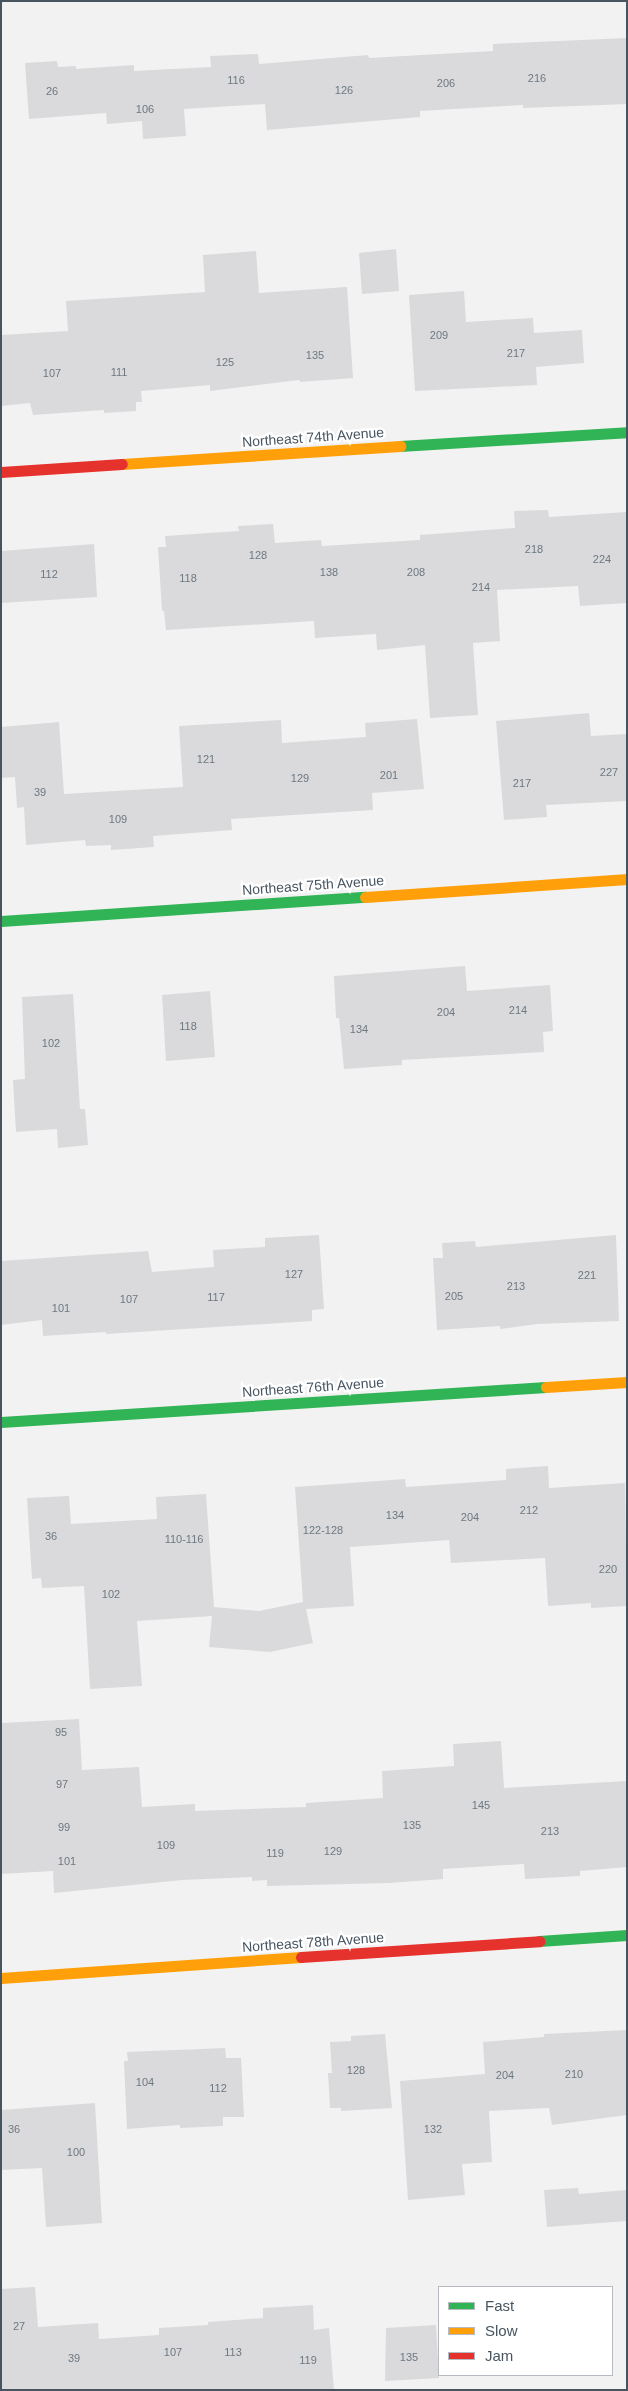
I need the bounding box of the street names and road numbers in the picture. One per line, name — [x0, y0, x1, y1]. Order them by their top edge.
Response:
street label: Northeast 74th Avenue — [241, 424, 385, 450]
street label: Northeast 75th Avenue — [241, 872, 385, 898]
street label: Northeast 76th Avenue — [241, 1374, 385, 1400]
street label: Northeast 78th Avenue — [241, 1929, 385, 1955]

